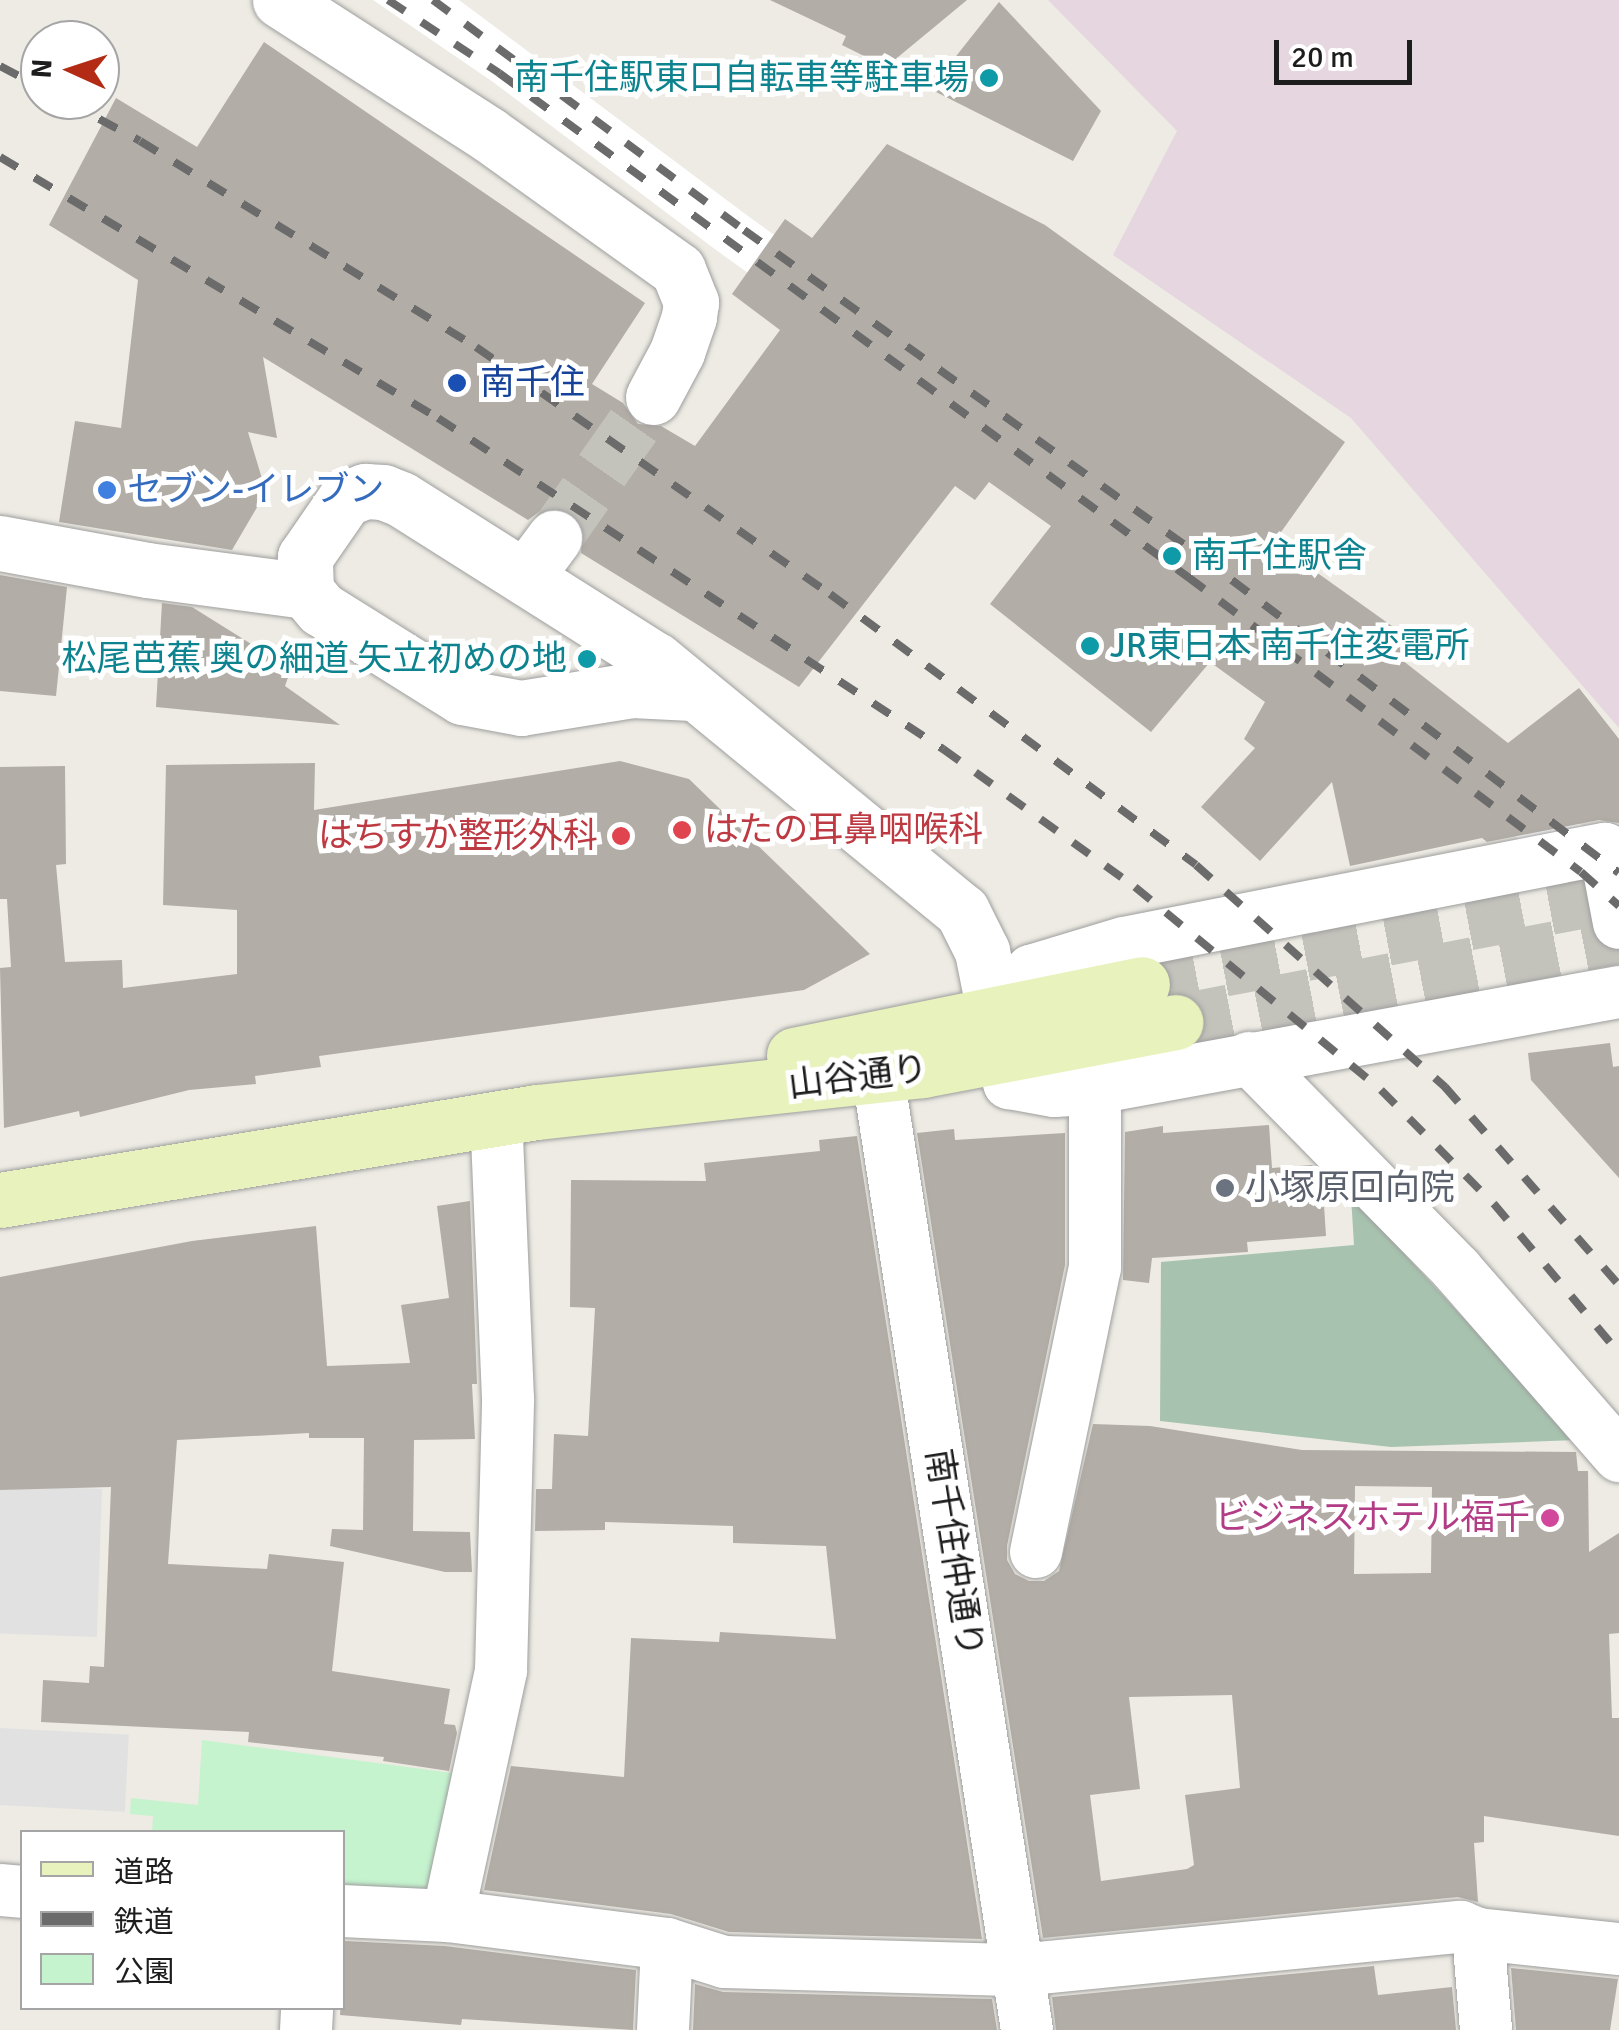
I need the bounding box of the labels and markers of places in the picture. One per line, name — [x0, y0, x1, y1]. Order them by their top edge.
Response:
place label: 南千住駅東口自転車等駐車場 — [514, 57, 969, 99]
marker: 南千住駅東口自転車等駐車場 — [978, 67, 1000, 89]
place label: 南千住 — [480, 362, 585, 404]
marker: 南千住 — [444, 370, 470, 396]
place label: セブン-イレブン — [127, 469, 384, 511]
marker: セブン-イレブン — [96, 479, 118, 501]
place label: 南千住駅舎 — [1192, 535, 1367, 577]
marker: 南千住駅舎 — [1161, 545, 1183, 567]
place label: JR東日本 南千住変電所 — [1110, 625, 1469, 667]
marker: JR東日本 南千住変電所 — [1079, 635, 1101, 657]
place label: 松尾芭蕉 奥の細道 矢立初めの地 — [62, 638, 567, 680]
marker: 松尾芭蕉 奥の細道 矢立初めの地 — [576, 648, 598, 670]
place label: はたの耳鼻咽喉科 — [704, 809, 984, 851]
place label: はちすか整形外科 — [318, 815, 598, 857]
marker: はたの耳鼻咽喉科 — [669, 817, 695, 843]
marker: はちすか整形外科 — [608, 823, 634, 849]
place label: 小塚原回向院 — [1245, 1167, 1455, 1209]
marker: 小塚原回向院 — [1214, 1177, 1236, 1199]
place label: ビジネスホテル福千 — [1215, 1497, 1530, 1539]
marker: ビジネスホテル福千 — [1539, 1507, 1561, 1529]

